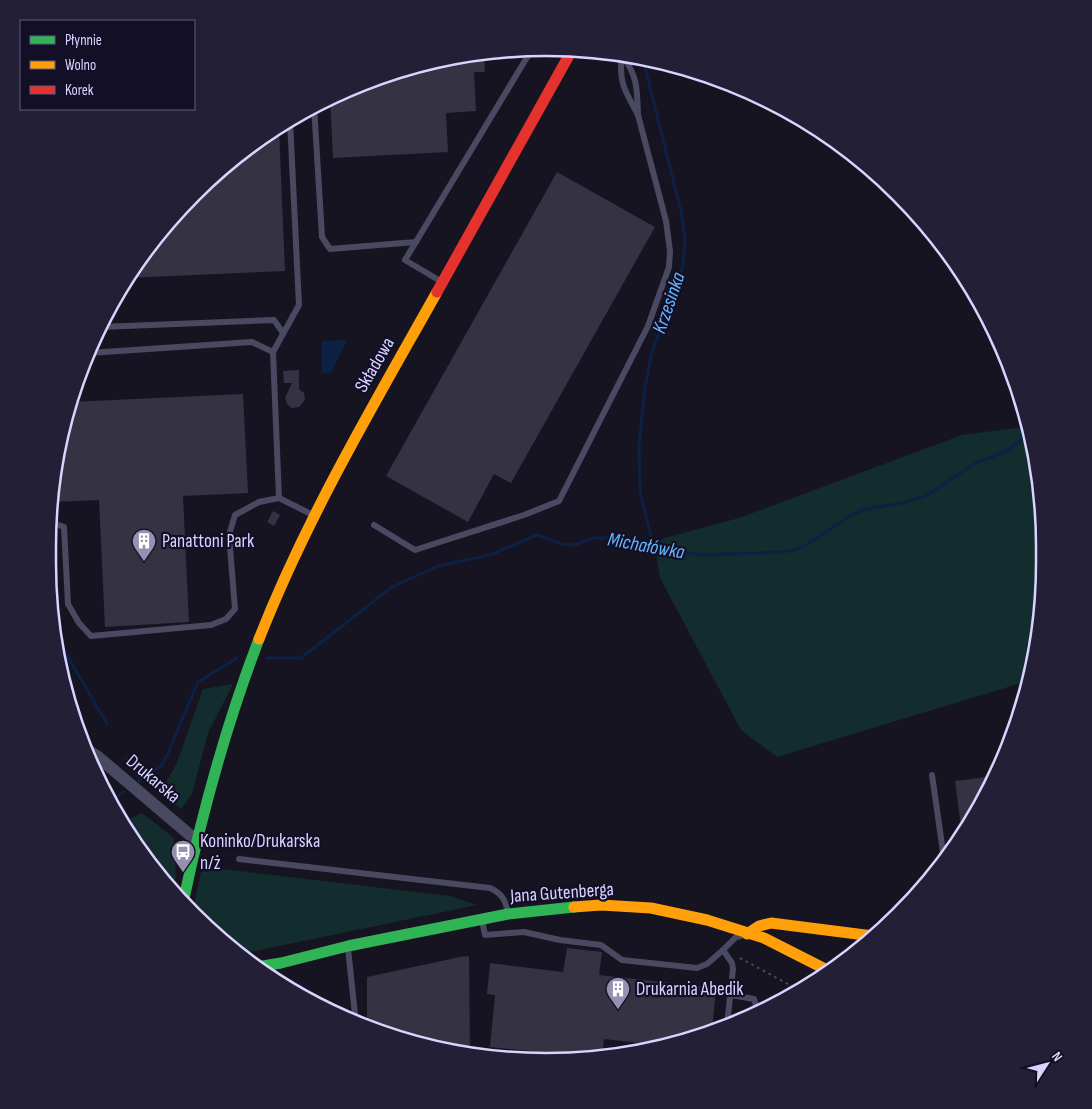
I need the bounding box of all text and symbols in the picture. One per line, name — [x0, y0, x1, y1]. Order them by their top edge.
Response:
legend — [20, 20, 195, 110]
text: Płynnie — [65, 31, 102, 50]
text: Wolno — [65, 56, 96, 75]
text: Korek — [65, 81, 94, 100]
water label: Krzesinka — [647, 269, 691, 337]
street label: Składowa — [350, 333, 400, 397]
water label: Michałówka — [606, 527, 686, 565]
building icon: Panattoni Park — [131, 528, 157, 562]
place label: Panattoni Park — [162, 530, 255, 553]
street label: Drukarska — [121, 750, 185, 808]
place label: Koninko/Drukarska n/ż — [200, 830, 320, 875]
bus stop icon: Koninko/Drukarska n/ż — [170, 839, 196, 873]
street label: Jana Gutenberga — [508, 878, 615, 908]
building icon: Drukarnia Abedik — [605, 976, 631, 1010]
place label: Drukarnia Abedik — [636, 978, 744, 1001]
north arrow — [1022, 1039, 1072, 1089]
text: N — [1048, 1049, 1066, 1065]

